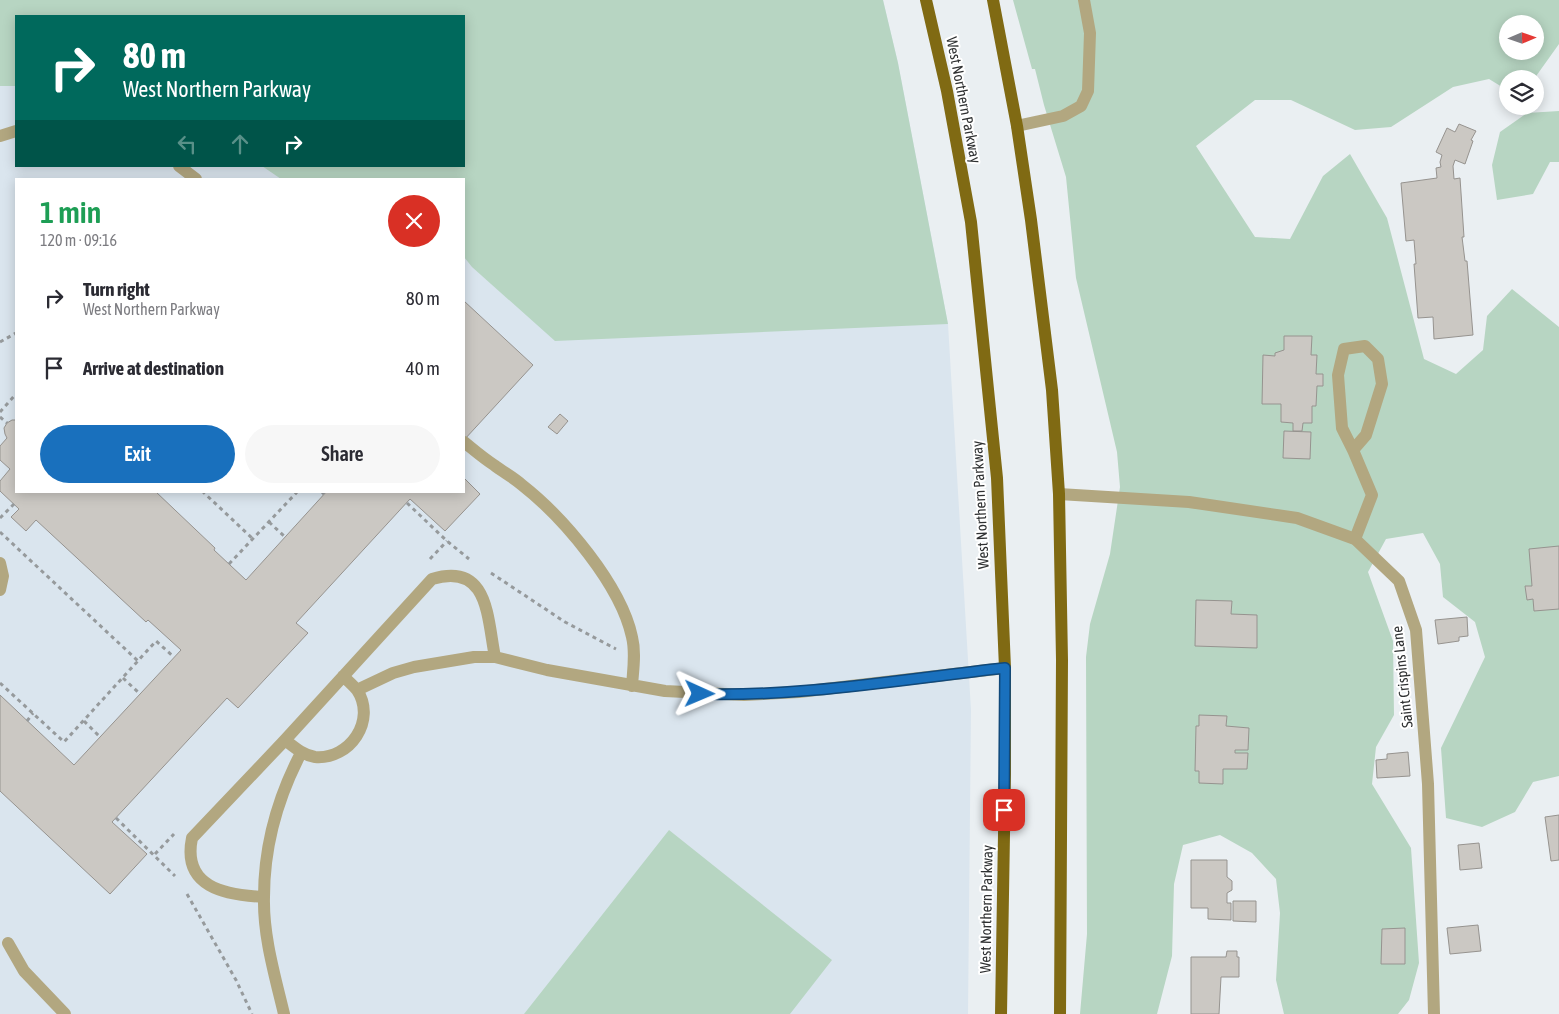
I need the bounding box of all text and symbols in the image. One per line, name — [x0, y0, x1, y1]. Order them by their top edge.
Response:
north arrow — [1499, 15, 1544, 60]
map controls — [1499, 15, 1544, 115]
icon: right — [40, 35, 105, 100]
text: 80 m — [123, 35, 186, 75]
street label: West Northern Parkway — [943, 35, 985, 165]
button: layers — [1499, 70, 1544, 115]
text: West Northern Parkway — [123, 76, 311, 102]
icon: left — [173, 130, 201, 158]
icon: ahead — [226, 130, 254, 158]
icon: right — [279, 130, 307, 158]
text: 1 min — [40, 195, 101, 229]
button: close — [388, 195, 440, 247]
text: 120 m · 09:16 — [40, 231, 117, 249]
text: Turn right — [83, 278, 150, 300]
icon: right — [40, 284, 68, 312]
text: 80 m — [406, 287, 440, 309]
text: West Northern Parkway — [83, 300, 220, 318]
icon: arrive — [40, 354, 68, 382]
text: Arrive at destination — [83, 357, 224, 379]
text: 40 m — [406, 357, 440, 379]
button: Exit — [40, 425, 235, 483]
button: Share — [245, 425, 440, 483]
street label: West Northern Parkway — [968, 441, 992, 569]
street label: Saint Crispins Lane — [1388, 625, 1416, 729]
position arrow — [673, 667, 725, 719]
pin — [983, 789, 1025, 831]
icon: arrive — [990, 796, 1018, 824]
street label: West Northern Parkway — [976, 845, 996, 973]

